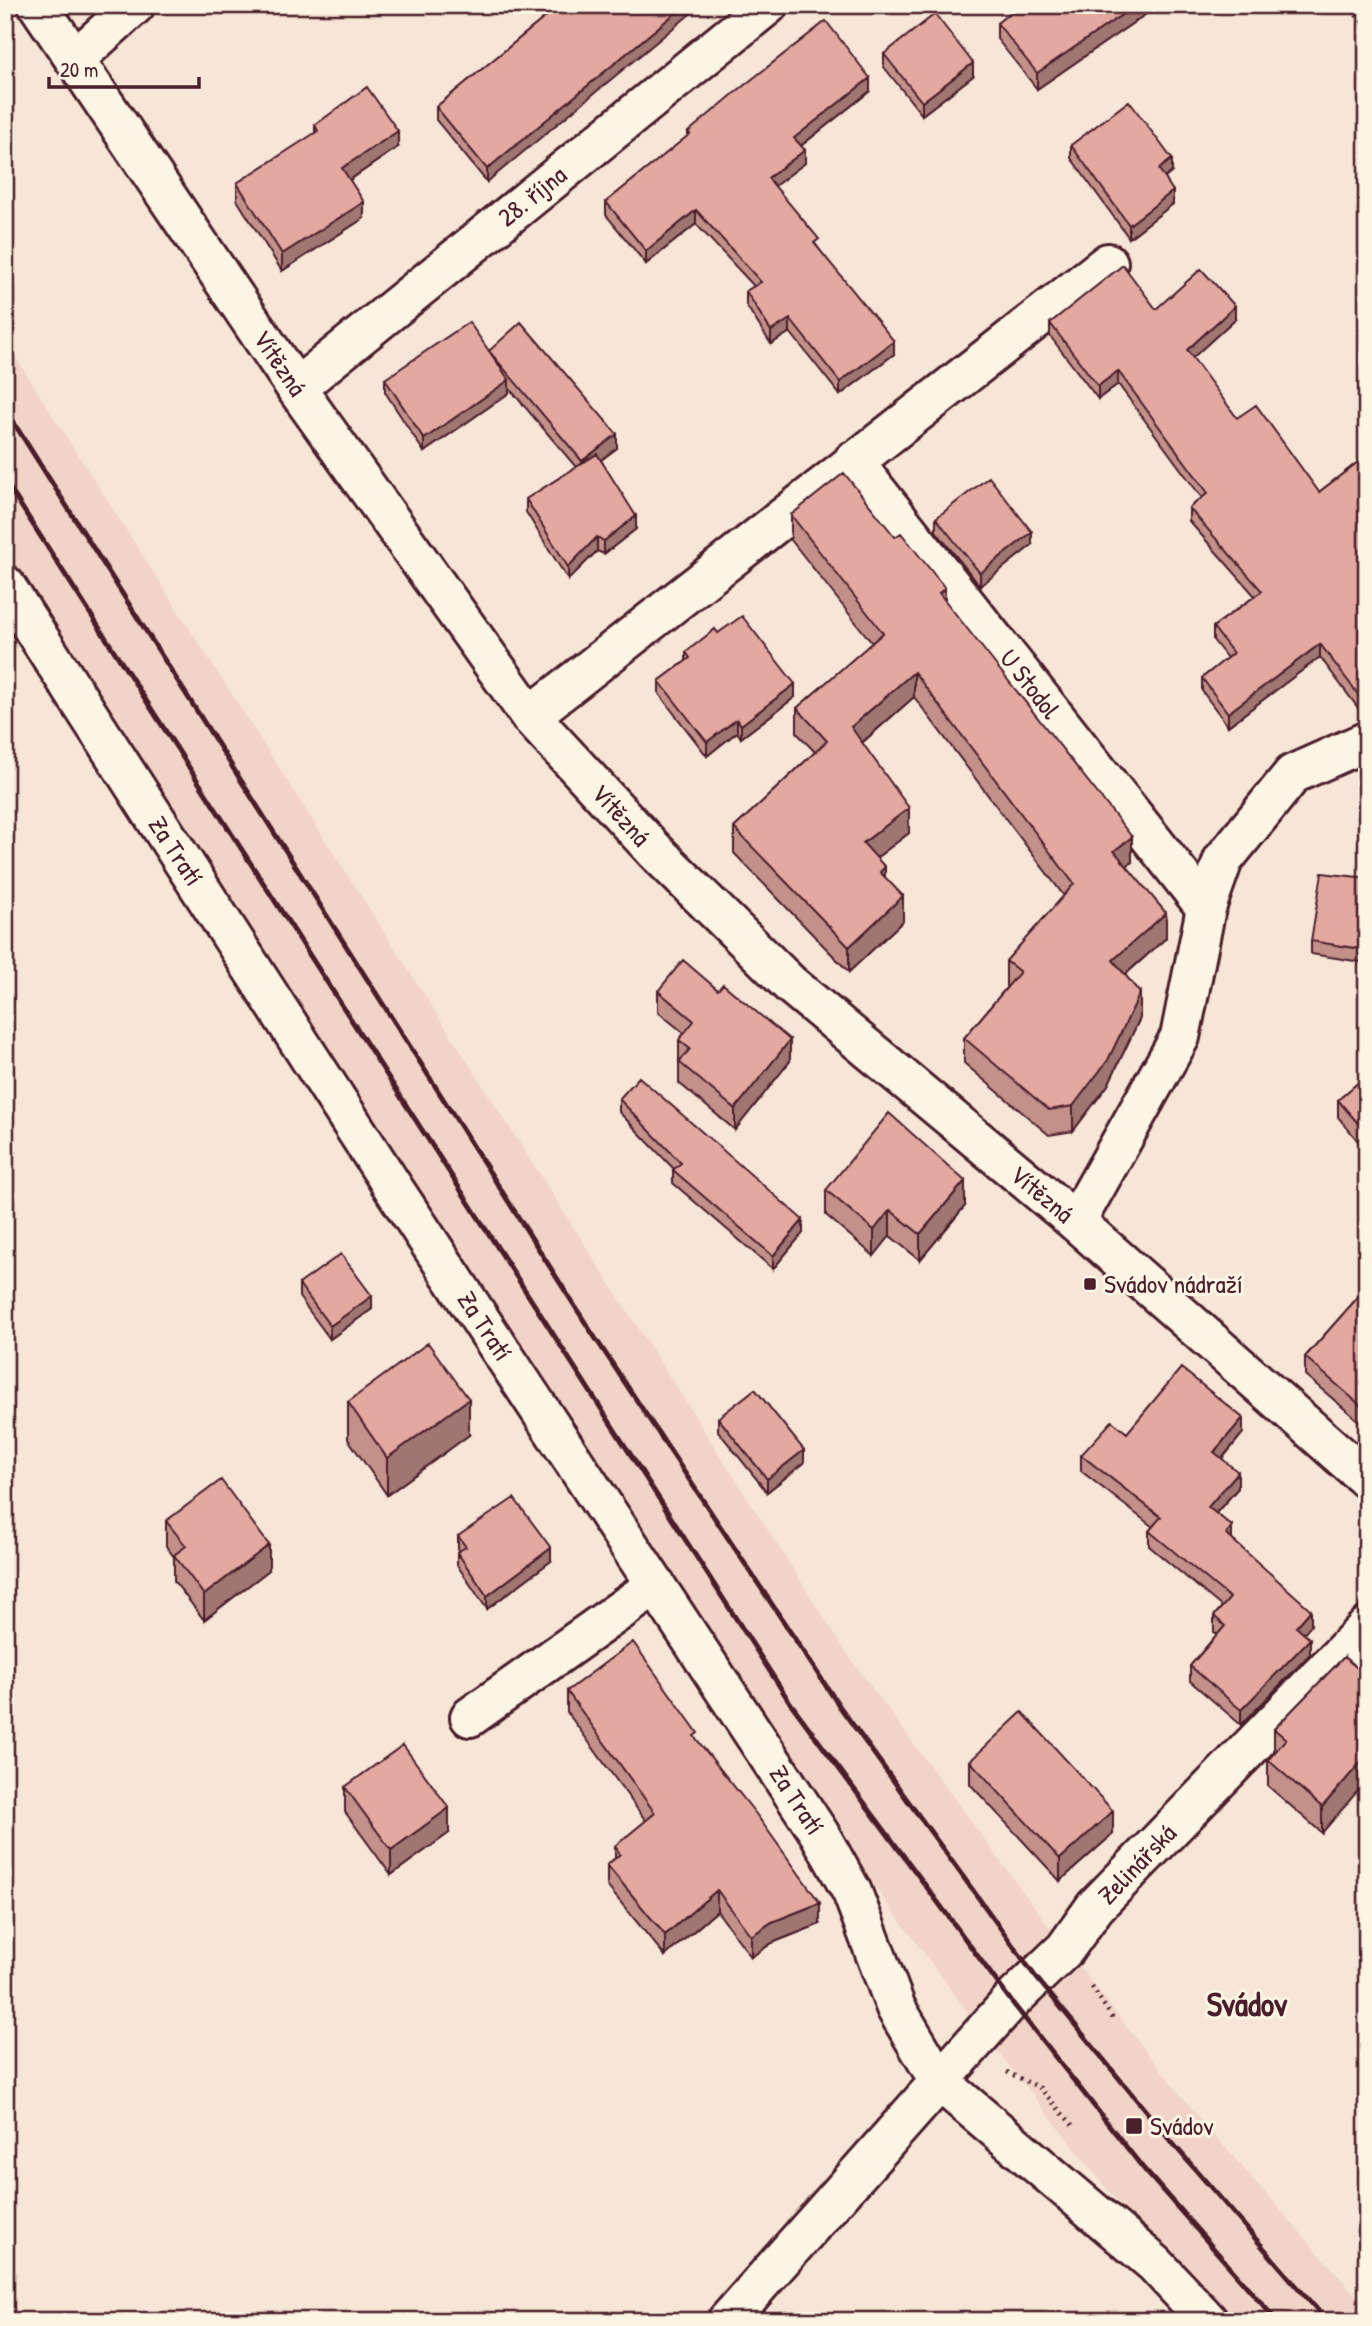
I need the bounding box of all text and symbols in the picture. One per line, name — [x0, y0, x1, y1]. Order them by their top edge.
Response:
scale bar — [49, 46, 200, 90]
text: 20 m — [60, 55, 98, 84]
street label: 28. října — [490, 157, 573, 234]
street label: Vítězná — [246, 323, 315, 403]
street label: U Stodol — [992, 642, 1069, 726]
street label: Vítězná — [584, 776, 659, 853]
street label: Za Tratí — [141, 809, 212, 892]
street label: Vítězná — [1003, 1157, 1081, 1230]
place label: Svádov nádraží — [1104, 1266, 1243, 1301]
marker: Svádov nádraží — [1082, 1276, 1098, 1292]
street label: Za Tratí — [450, 1284, 521, 1367]
street label: Za Tratí — [762, 1758, 833, 1841]
street label: Zelinářská — [1090, 1816, 1184, 1911]
district label: Svádov — [1207, 1982, 1288, 2026]
place label: Svádov — [1150, 2108, 1214, 2143]
marker: Svádov — [1124, 2116, 1144, 2136]

